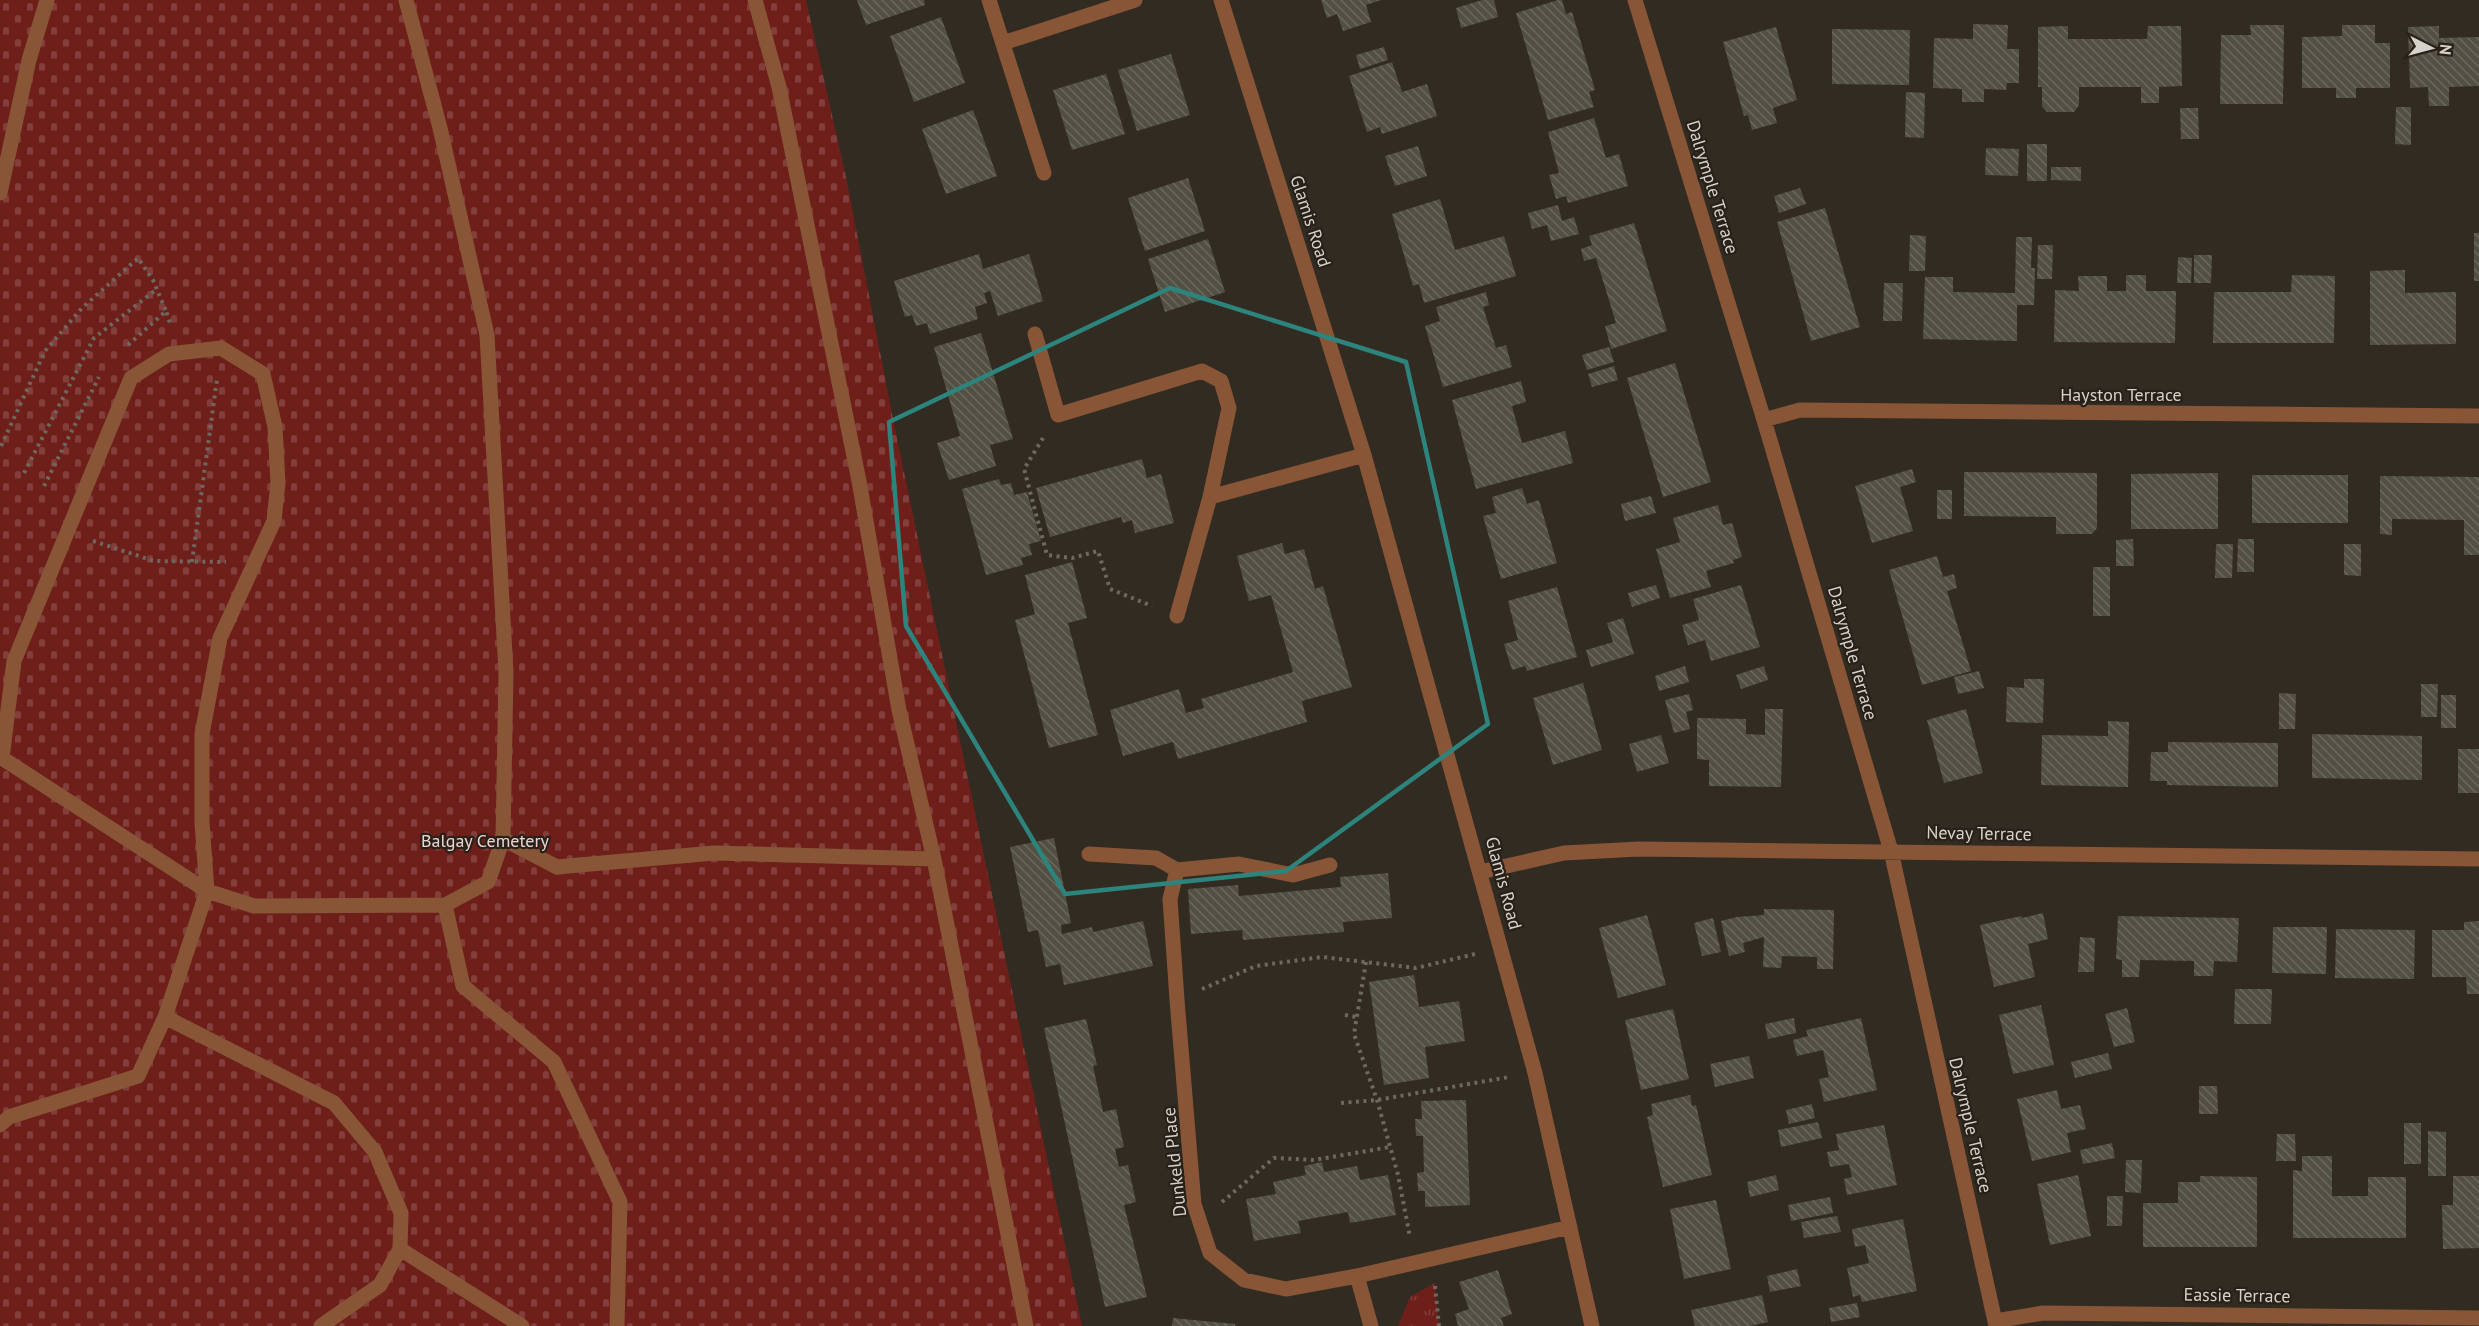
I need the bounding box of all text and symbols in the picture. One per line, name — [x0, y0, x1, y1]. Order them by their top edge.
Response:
north arrow — [2401, 18, 2461, 78]
text: N — [2435, 43, 2456, 56]
street label: Dalrymple Terrace — [1682, 118, 1744, 256]
street label: Glamis Road — [1285, 172, 1337, 270]
street label: Hayston Terrace — [2060, 383, 2182, 406]
street label: Dalrymple Terrace — [1823, 583, 1883, 723]
street label: Nevay Terrace — [1926, 821, 2032, 845]
park label: Balgay Cemetery — [421, 829, 550, 852]
street label: Glamis Road — [1481, 834, 1527, 932]
street label: Dalrymple Terrace — [1944, 1055, 1998, 1195]
street label: Dunkeld Place — [1157, 1106, 1191, 1218]
street label: Eassie Terrace — [2183, 1283, 2291, 1307]

